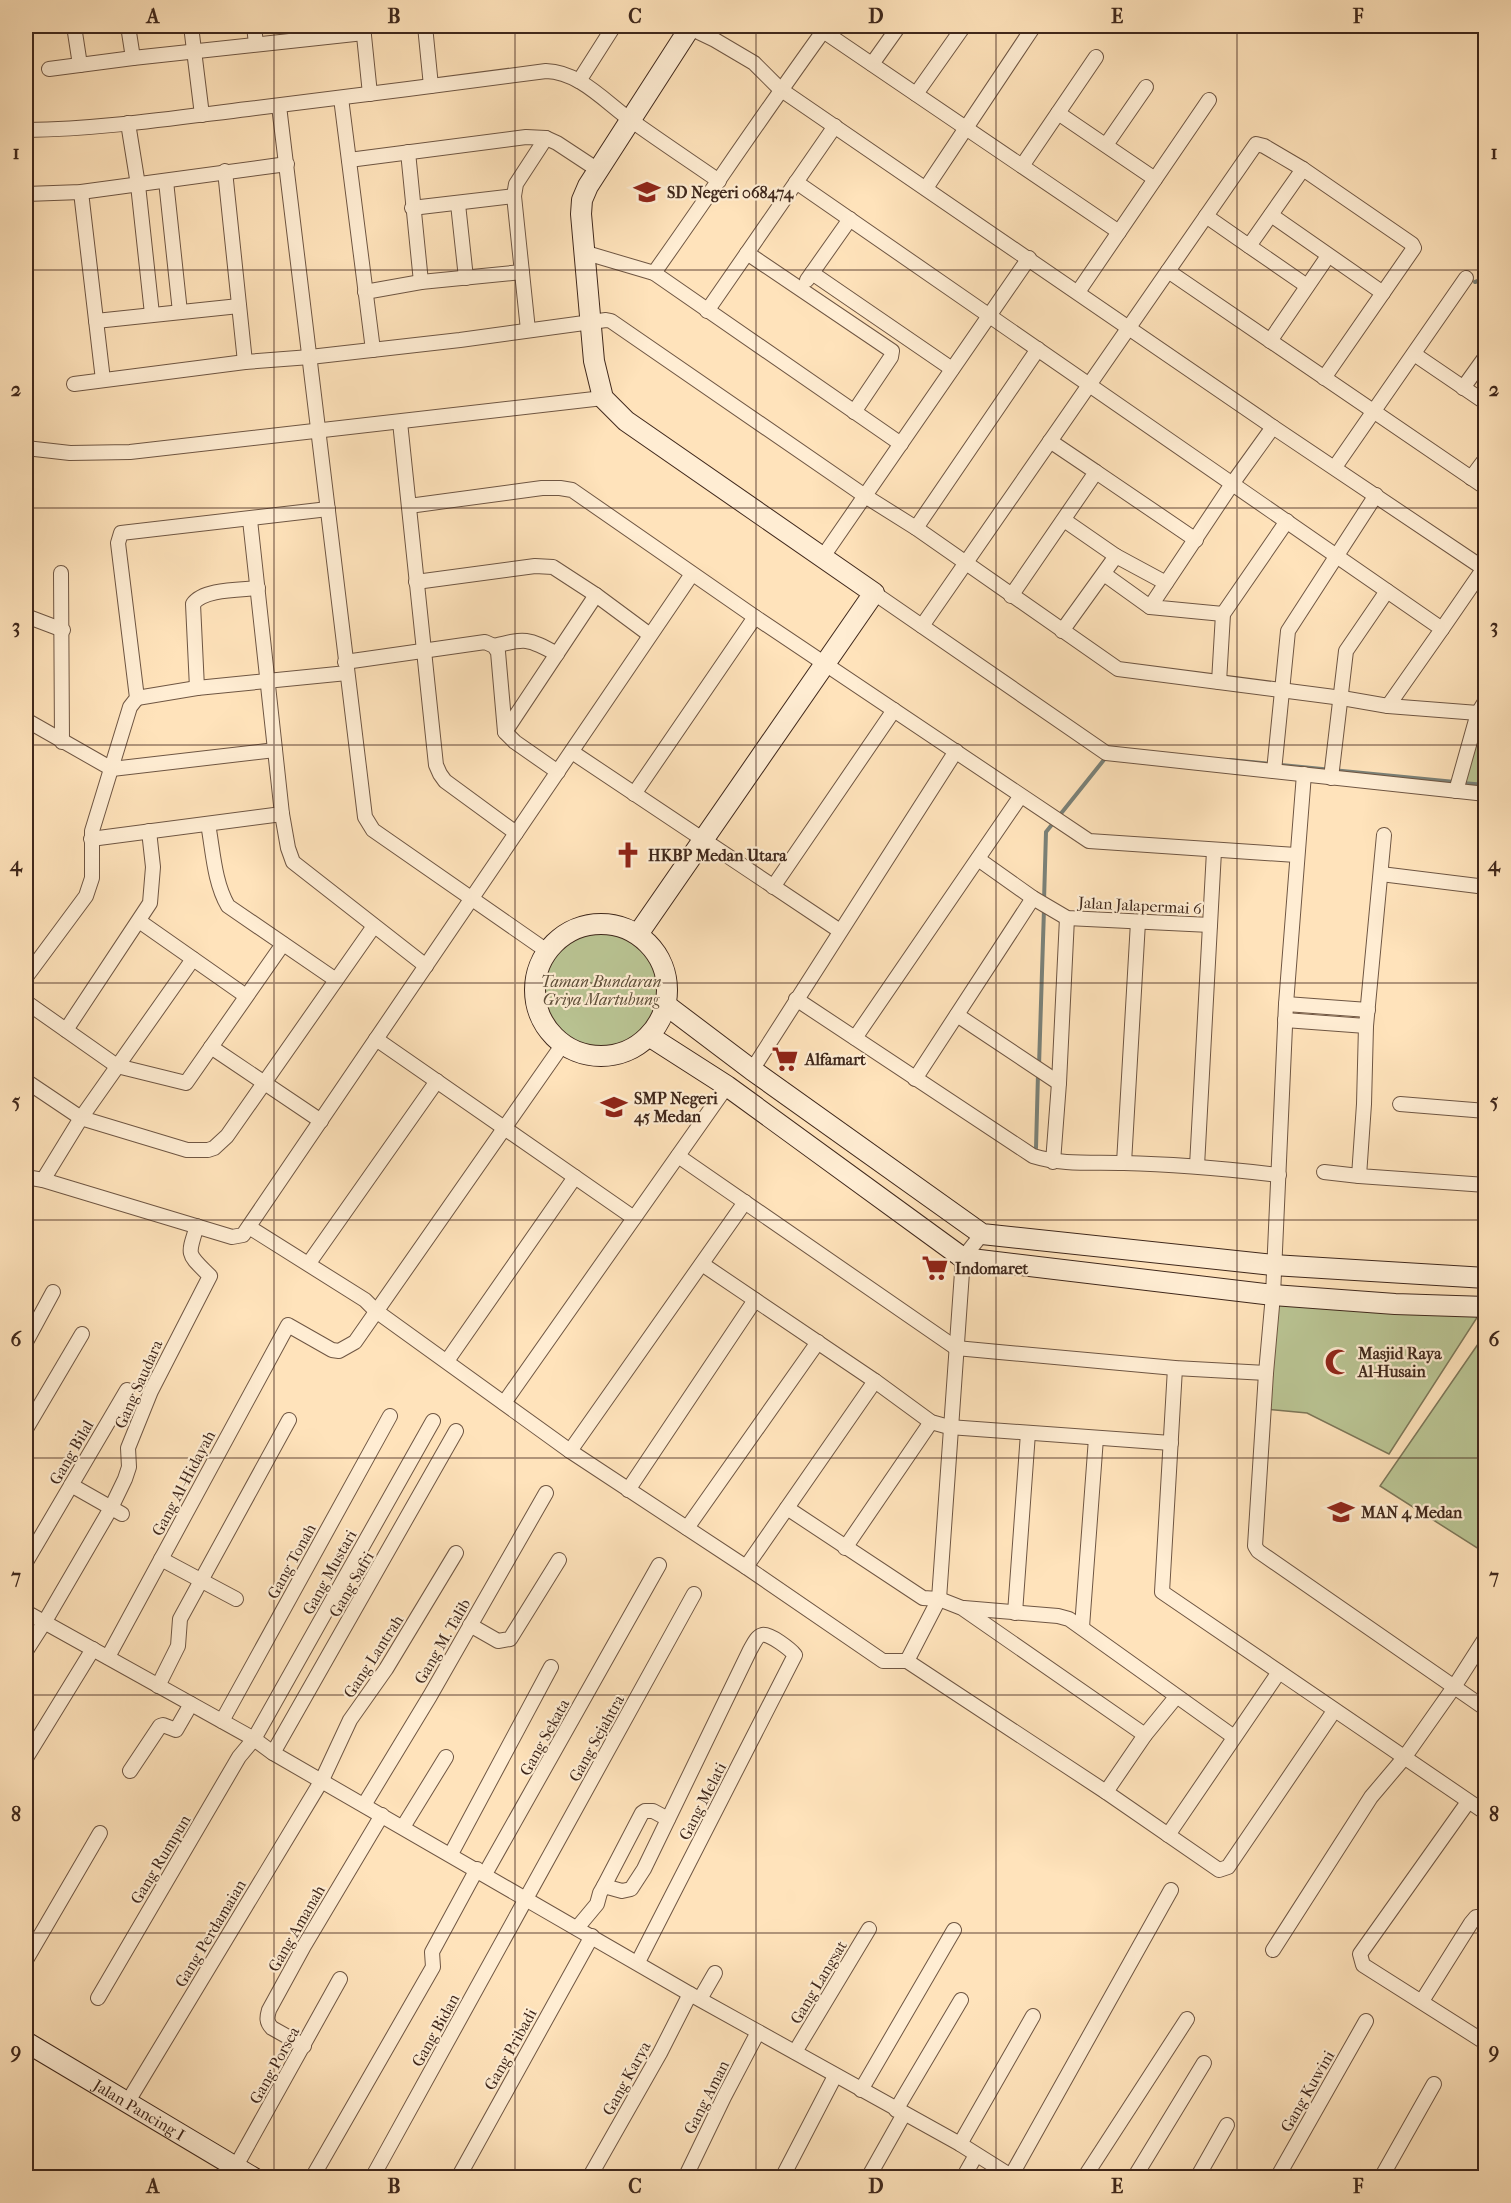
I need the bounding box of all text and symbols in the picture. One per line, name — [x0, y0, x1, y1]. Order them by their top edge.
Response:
text: A — [145, 5, 161, 28]
text: B — [387, 5, 401, 28]
text: C — [628, 5, 642, 28]
text: D — [868, 5, 884, 28]
text: E — [1111, 5, 1123, 28]
text: F — [1352, 5, 1364, 28]
text: 1 — [12, 141, 20, 164]
text: 1 — [1490, 141, 1498, 164]
school or university icon: SD Negeri 068474 — [632, 177, 662, 207]
place label: SD Negeri 068474 — [667, 183, 795, 203]
text: 2 — [11, 378, 21, 401]
text: 2 — [1489, 378, 1499, 401]
text: 3 — [12, 615, 20, 638]
text: 3 — [1490, 615, 1498, 638]
church icon: HKBP Medan Utara — [613, 840, 643, 870]
place label: HKBP Medan Utara — [648, 846, 787, 865]
text: 4 — [9, 853, 23, 877]
text: 4 — [1487, 853, 1501, 877]
street label: Jalan Jalapermai 6 — [1076, 893, 1202, 918]
park label: Taman Bundaran Griya Martubung — [541, 972, 661, 1009]
supermarket icon: Alfamart — [770, 1044, 800, 1074]
place label: Alfamart — [804, 1050, 866, 1069]
place label: SMP Negeri 45 Medan — [633, 1089, 718, 1127]
text: 5 — [12, 1090, 21, 1113]
text: 5 — [1490, 1090, 1499, 1113]
school or university icon: SMP Negeri 45 Medan — [599, 1092, 629, 1122]
supermarket icon: Indomaret — [920, 1253, 950, 1283]
place label: Indomaret — [955, 1259, 1029, 1278]
text: 6 — [11, 1328, 23, 1351]
text: 6 — [1489, 1328, 1501, 1351]
street label: Gang Saudara — [110, 1336, 167, 1431]
place label: Masjid Raya Al-Husain — [1357, 1344, 1442, 1381]
mosque icon: Masjid Raya Al-Husain — [1323, 1347, 1353, 1377]
street label: Gang Bilal — [45, 1416, 98, 1488]
street label: Gang Al-Hidayah — [148, 1427, 219, 1539]
school or university icon: MAN 4 Medan — [1326, 1497, 1356, 1527]
place label: MAN 4 Medan — [1360, 1503, 1463, 1523]
street label: Gang Tonah — [263, 1520, 320, 1602]
street label: Gang Mustari — [298, 1526, 361, 1618]
street label: Gang Safri — [325, 1548, 378, 1620]
text: 7 — [10, 1565, 21, 1588]
text: 7 — [1488, 1565, 1499, 1588]
street label: Gang M. Talib — [410, 1595, 475, 1687]
street label: Gang Lantrah — [340, 1611, 407, 1701]
street label: Gang Sejahtra — [565, 1691, 628, 1785]
street label: Gang Sekata — [516, 1695, 574, 1779]
street label: Gang Melati — [675, 1759, 730, 1843]
text: 8 — [11, 1803, 21, 1826]
text: 8 — [1489, 1803, 1499, 1826]
street label: Gang Rumpun — [126, 1811, 195, 1907]
street label: Gang Perdamaian — [171, 1875, 250, 1990]
street label: Gang Amanah — [264, 1882, 329, 1975]
street label: Gang Langsat — [786, 1937, 851, 2027]
street label: Gang Bidan — [408, 1990, 464, 2070]
street label: Gang Pribadi — [480, 2005, 541, 2093]
street label: Gang Porsea — [245, 2023, 304, 2107]
street label: Gang Karya — [598, 2037, 655, 2119]
text: 9 — [10, 2040, 21, 2063]
text: 9 — [1488, 2040, 1499, 2063]
street label: Gang Kuwini — [1276, 2047, 1339, 2135]
street label: Gang Aman — [680, 2056, 733, 2137]
street label: Jalan Pancing I — [88, 2074, 188, 2145]
text: A — [145, 2175, 161, 2198]
text: B — [387, 2175, 401, 2198]
text: C — [628, 2175, 642, 2198]
text: D — [868, 2175, 884, 2198]
text: E — [1111, 2175, 1123, 2198]
text: F — [1352, 2175, 1364, 2198]

